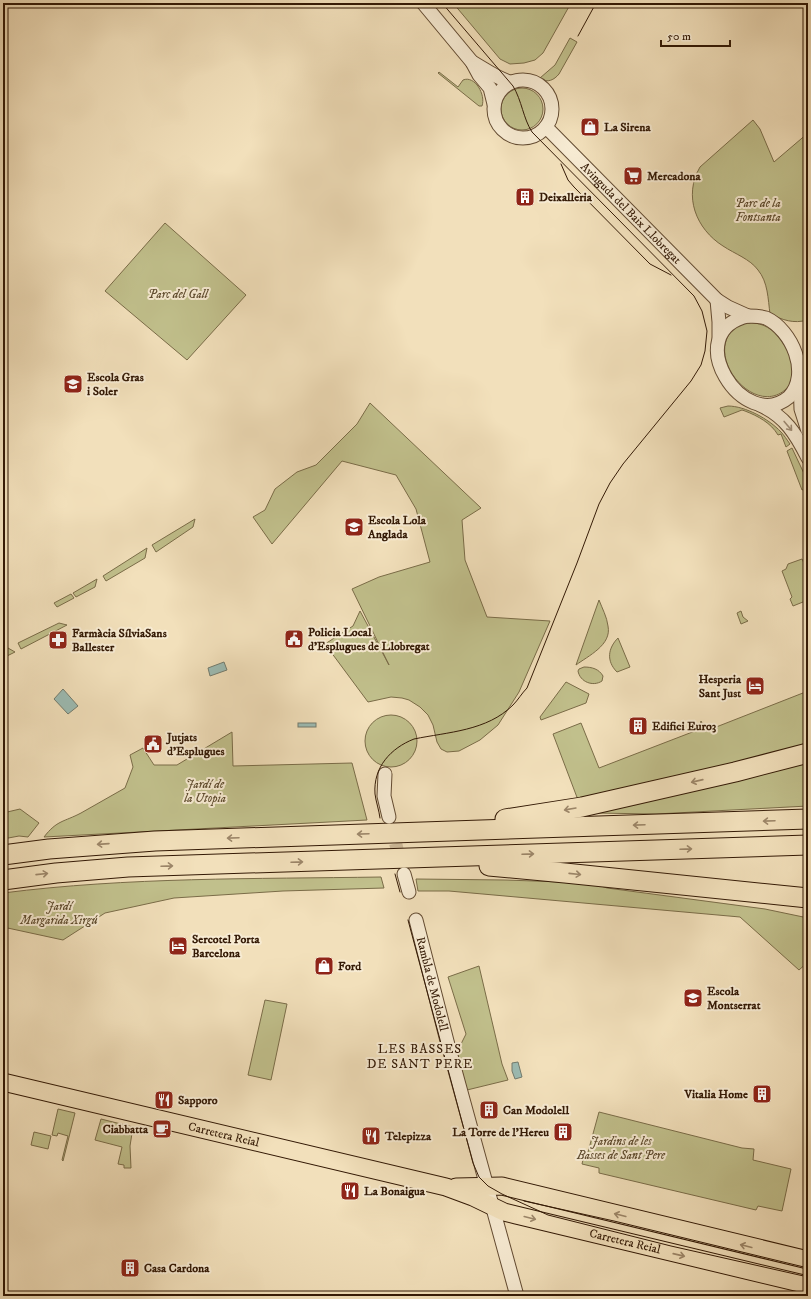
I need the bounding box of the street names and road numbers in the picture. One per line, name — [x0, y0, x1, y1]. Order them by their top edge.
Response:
street label: Avinguda del Baix Llobregat — [578, 159, 685, 267]
street label: Rambla de Modolell — [413, 935, 452, 1033]
street label: Carretera Reial — [187, 1119, 261, 1150]
street label: Carretera Reial — [588, 1225, 663, 1257]

